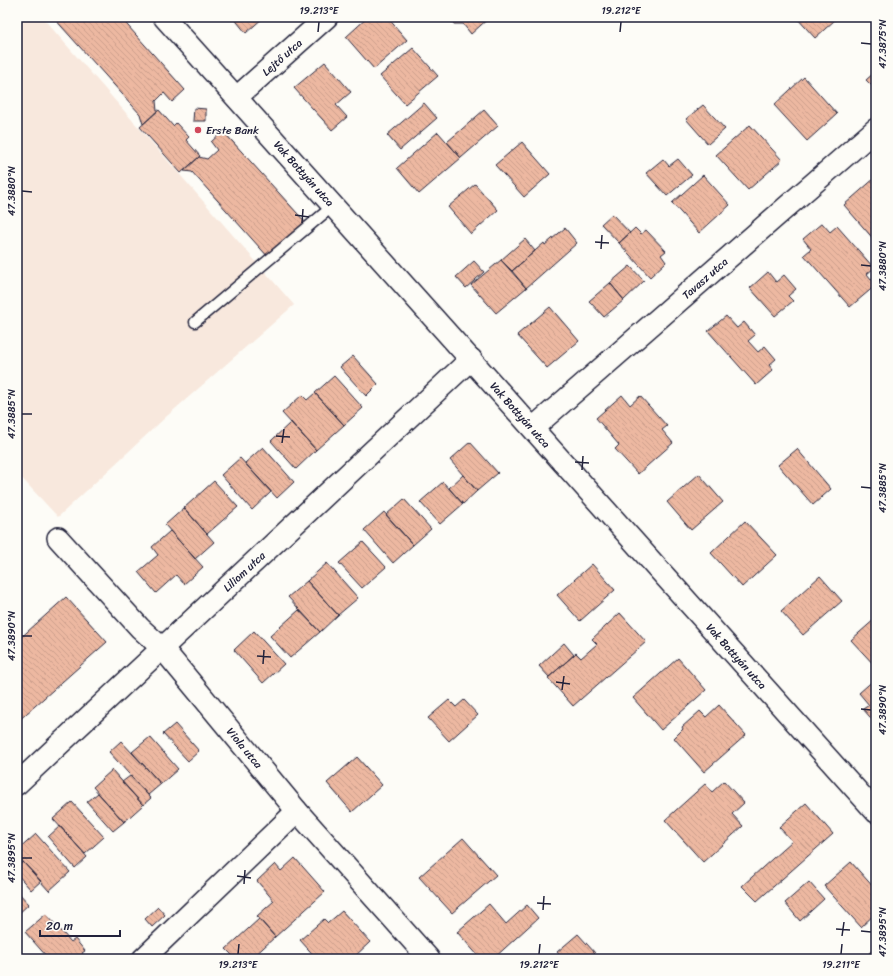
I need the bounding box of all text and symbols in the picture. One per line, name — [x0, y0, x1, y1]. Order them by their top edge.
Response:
text: 19.213°E — [300, 2, 340, 20]
text: 19.212°E — [601, 2, 642, 20]
text: 47.3875°N — [874, 19, 892, 69]
street label: Lejtő utca — [257, 33, 307, 81]
place label: Erste Bank — [206, 121, 259, 140]
marker: Erste Bank — [193, 125, 203, 135]
street label: Vak Bottyán utca — [269, 136, 339, 211]
text: 47.3880°N — [3, 166, 21, 216]
text: 47.3880°N — [874, 241, 892, 291]
street label: Tavasz utca — [677, 252, 733, 304]
street label: Vak Bottyán utca — [485, 377, 556, 453]
text: 47.3885°N — [3, 389, 21, 439]
text: 47.3885°N — [874, 463, 892, 513]
street label: Liliom utca — [218, 546, 270, 596]
text: 47.3890°N — [3, 611, 21, 661]
street label: Vak Bottyán utca — [701, 619, 772, 694]
text: 47.3890°N — [874, 685, 892, 735]
street label: Viola utca — [222, 723, 268, 773]
text: 47.3895°N — [3, 833, 21, 883]
text: 47.3895°N — [874, 907, 892, 957]
scale bar — [40, 912, 120, 938]
text: 20 m — [46, 915, 73, 937]
text: 19.213°E — [219, 956, 259, 974]
text: 19.212°E — [519, 956, 560, 974]
text: 19.211°E — [822, 956, 861, 974]

